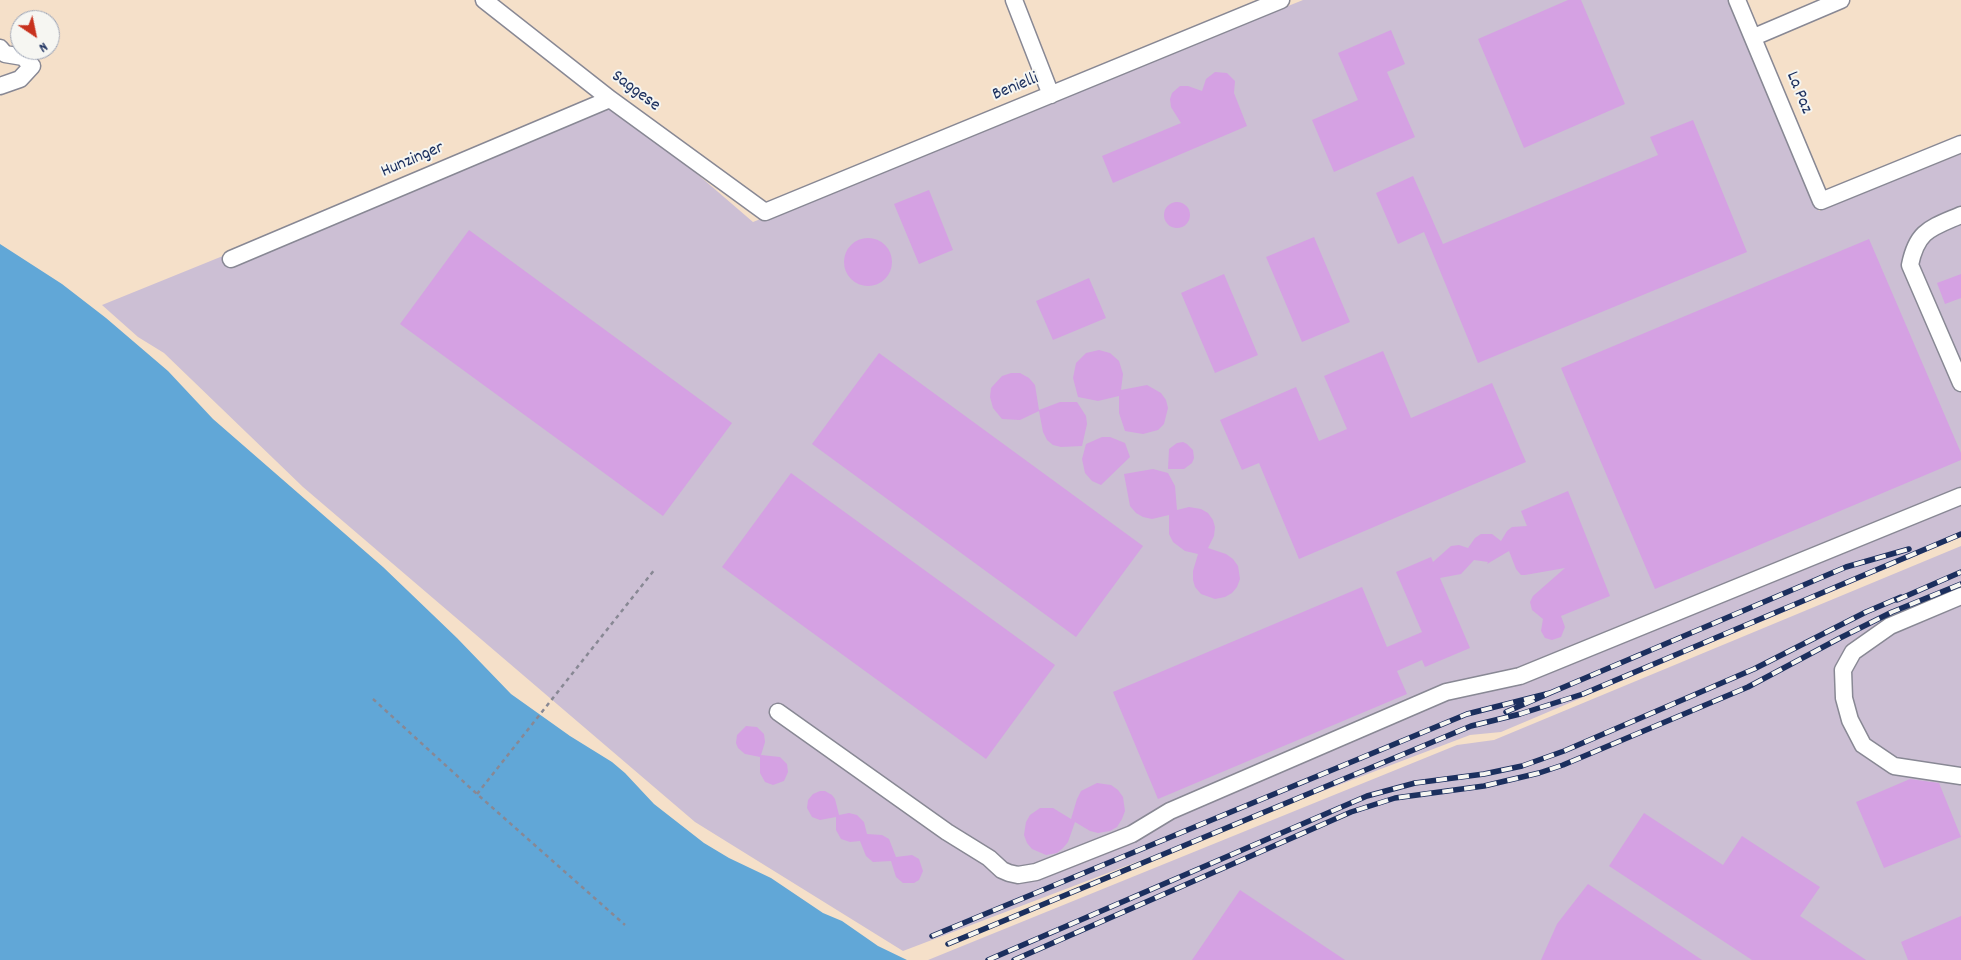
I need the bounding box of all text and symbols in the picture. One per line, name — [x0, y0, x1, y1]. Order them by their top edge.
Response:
north arrow — [10, 10, 60, 60]
text: N — [34, 36, 51, 57]
street label: Saggese — [606, 67, 664, 117]
street label: Benielli — [990, 69, 1042, 107]
street label: La Paz — [1780, 69, 1816, 117]
street label: Hunzinger — [378, 138, 448, 184]

